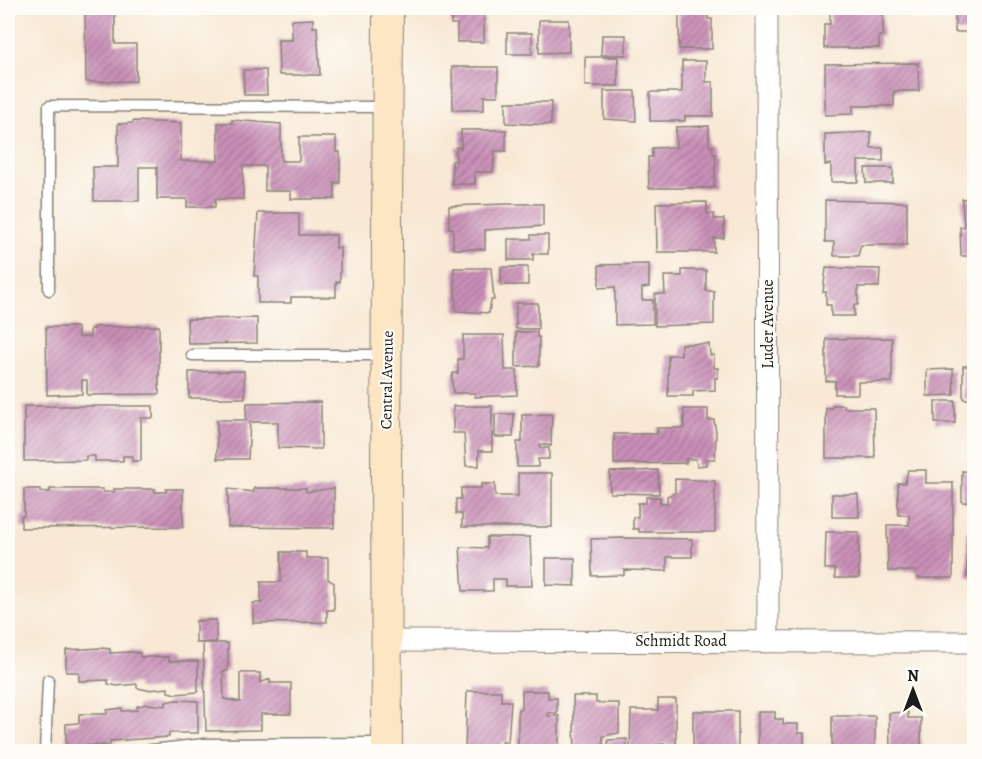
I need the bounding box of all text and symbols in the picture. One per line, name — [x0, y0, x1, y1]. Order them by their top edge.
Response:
street label: Luder Avenue — [757, 279, 779, 369]
street label: Central Avenue — [375, 330, 399, 430]
street label: Schmidt Road — [635, 630, 727, 652]
north arrow — [883, 660, 943, 720]
text: N — [907, 665, 919, 687]

